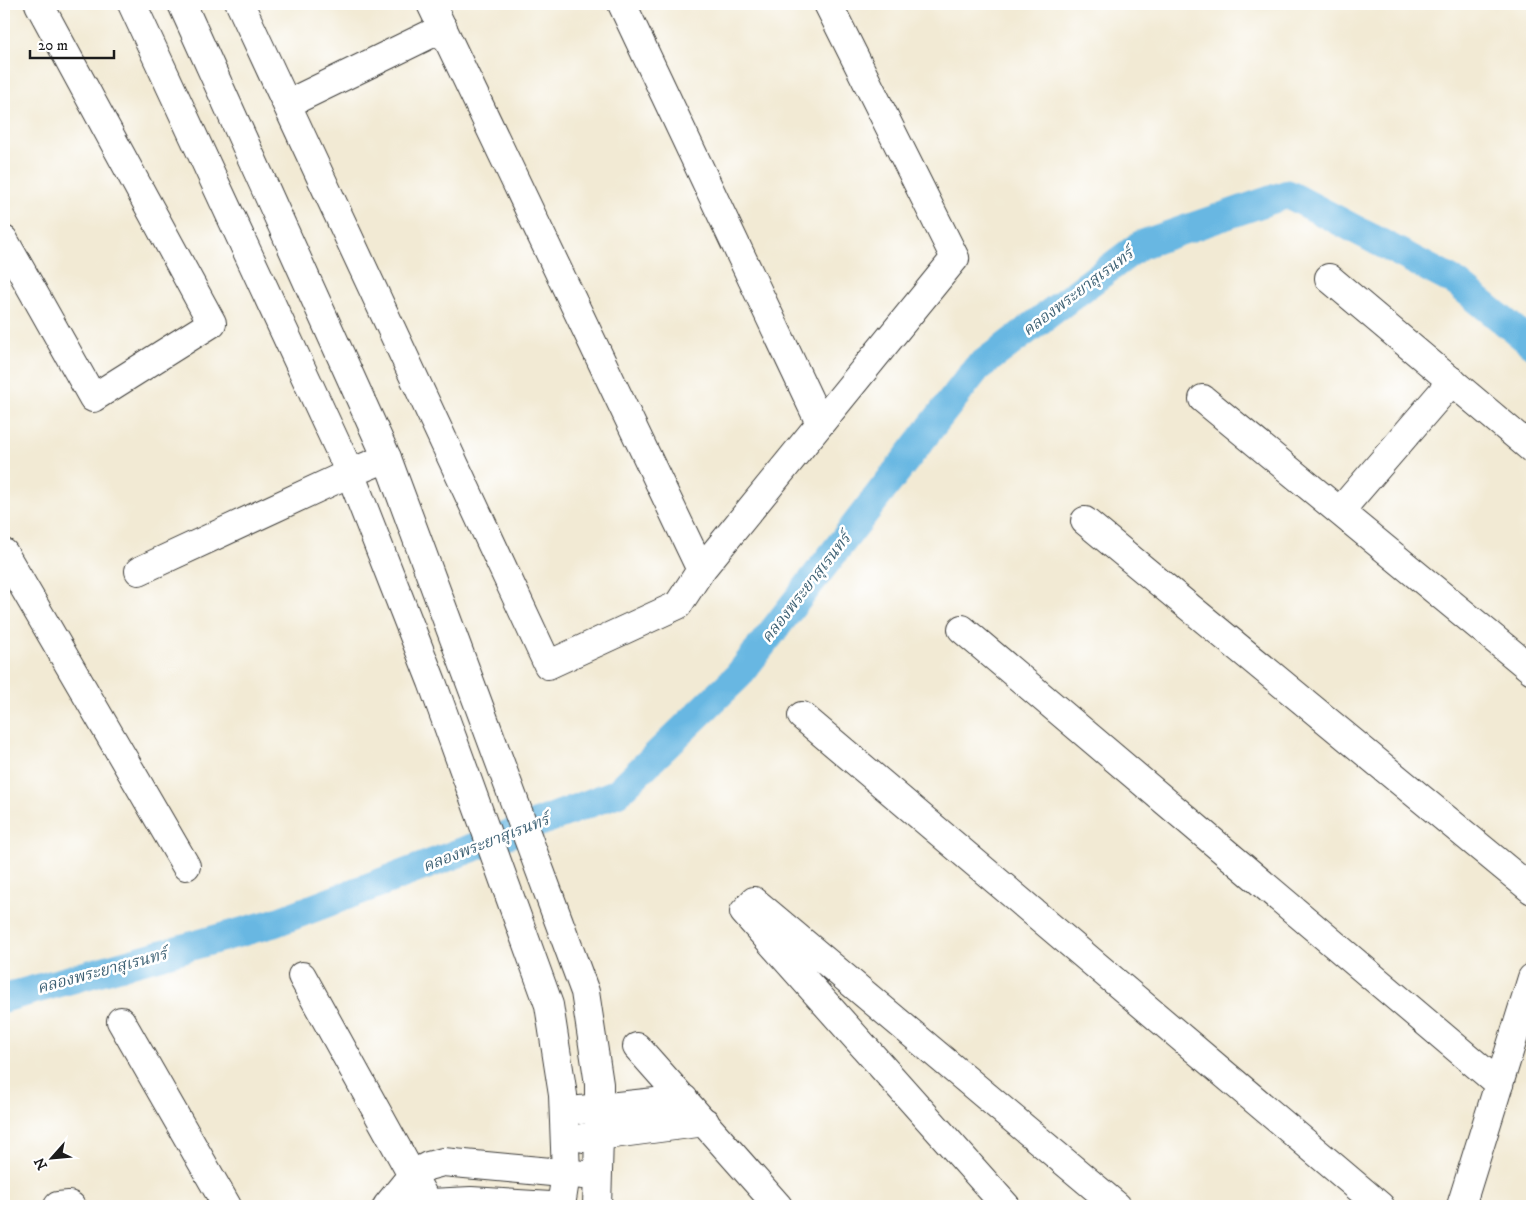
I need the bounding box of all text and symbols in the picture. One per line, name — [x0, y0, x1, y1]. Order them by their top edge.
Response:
scale bar — [30, 28, 114, 60]
text: 20 m — [38, 36, 68, 55]
water label: คลองพระยาสุเรนทร์ — [1019, 241, 1141, 340]
water label: คลองพระยาสุเรนทร์ — [757, 526, 857, 647]
water label: คลองพระยาสุเรนทร์ — [420, 808, 556, 876]
water label: คลองพระยาสุเรนทร์ — [35, 943, 173, 998]
north arrow — [28, 1132, 78, 1182]
text: N — [30, 1154, 52, 1173]

